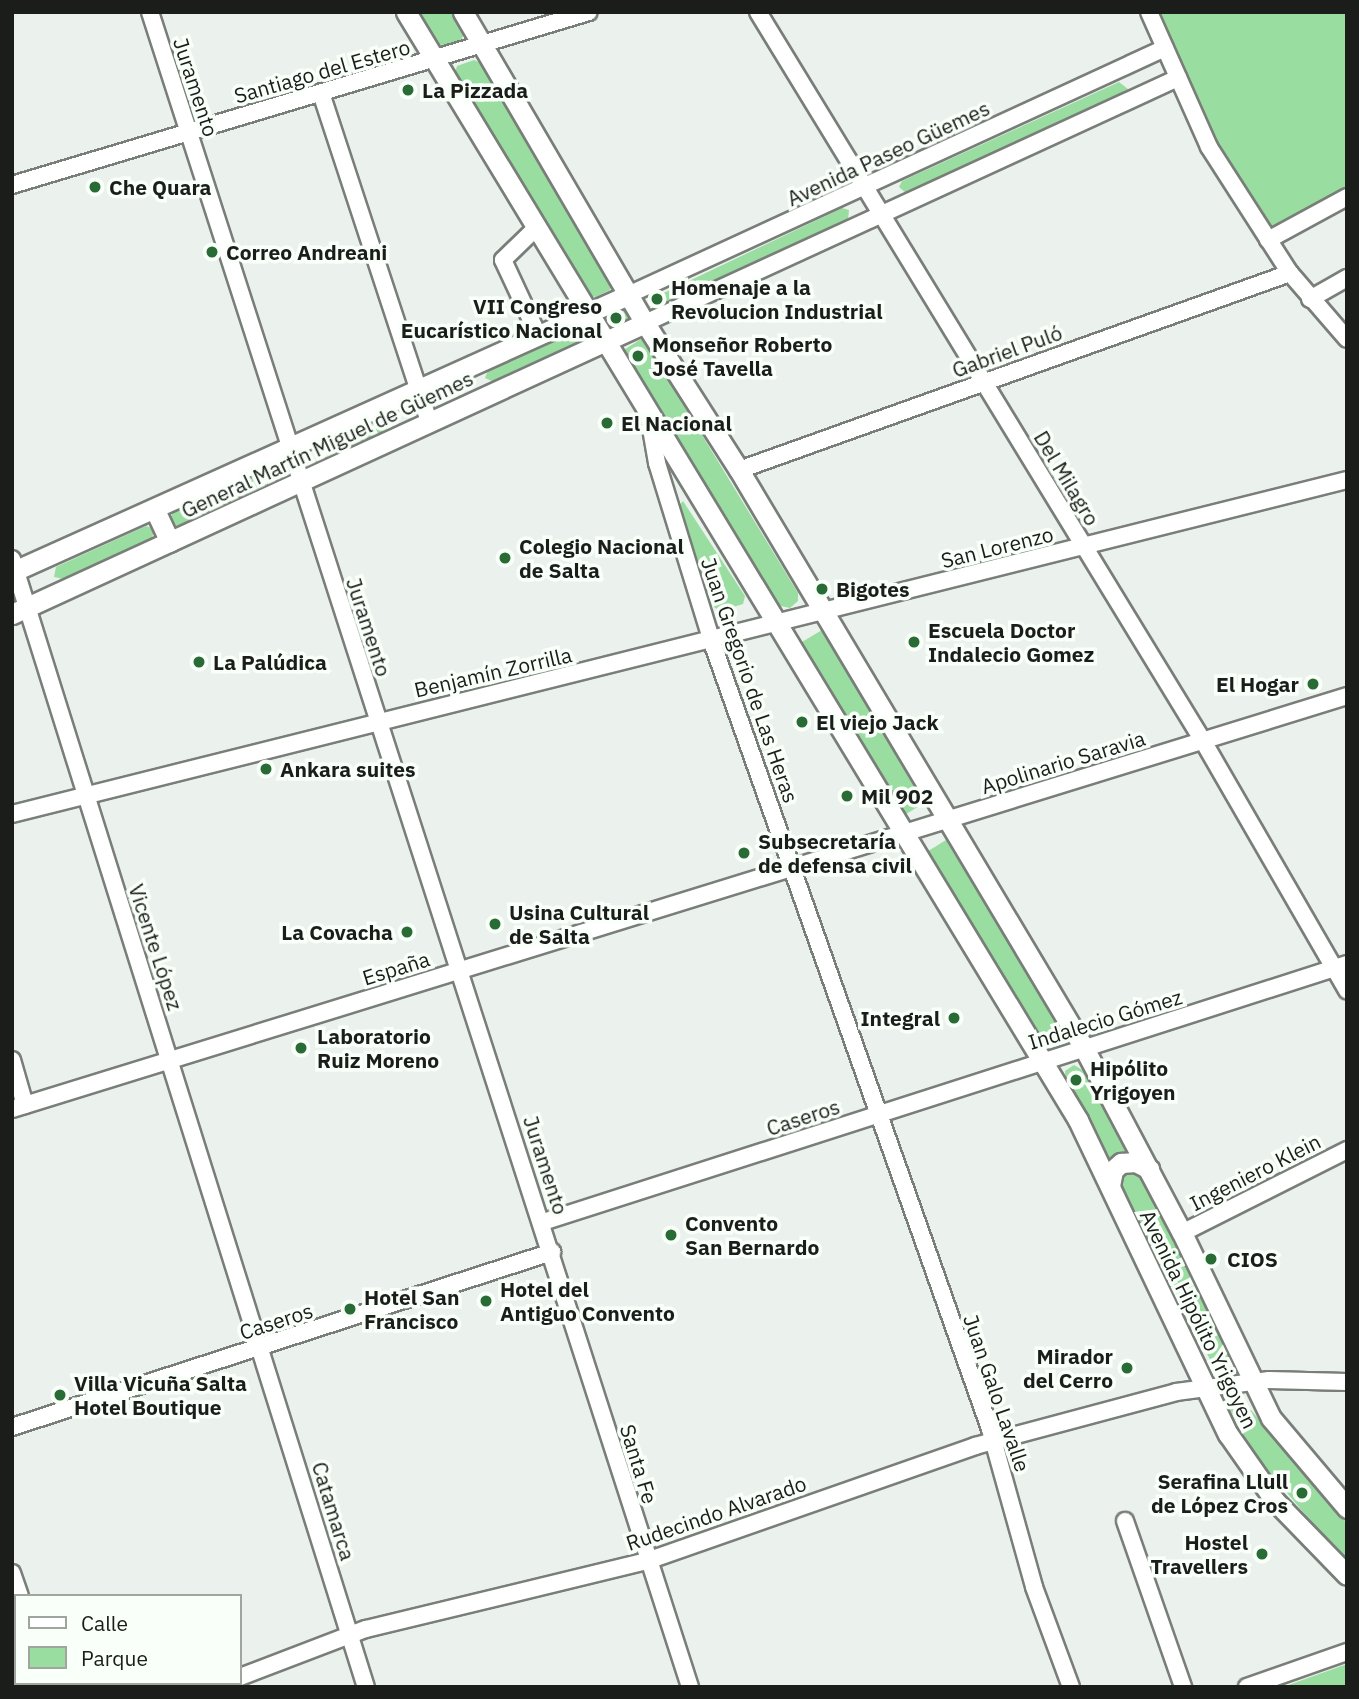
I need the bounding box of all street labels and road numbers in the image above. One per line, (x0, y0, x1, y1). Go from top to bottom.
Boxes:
street label: Juramento (168, 34, 224, 140)
street label: Santiago del Estero (231, 34, 413, 108)
street label: Avenida Paseo Güemes (783, 95, 993, 211)
street label: Gabriel Puló (949, 319, 1065, 383)
street label: General Martín Miguel de Güemes (177, 365, 477, 523)
street label: Del Milagro (1029, 426, 1105, 530)
street label: San Lorenzo (938, 521, 1056, 573)
street label: Juan Gregorio de Las Heras (696, 554, 804, 806)
street label: Juramento (341, 574, 397, 680)
street label: Benjamín Zorrilla (412, 642, 574, 702)
street label: Apolinario Saravia (978, 725, 1148, 799)
street label: Vicente López (124, 881, 188, 1013)
street label: España (359, 946, 433, 990)
street label: Indalecio Gómez (1025, 984, 1185, 1054)
street label: Caseros (763, 1093, 843, 1141)
street label: Juramento (518, 1112, 574, 1218)
street label: Ingeniero Klein (1185, 1128, 1325, 1216)
street label: Avenida Hipólito Yrigoyen (1135, 1205, 1263, 1433)
street label: Caseros (236, 1297, 316, 1345)
street label: Juan Galo Lavalle (958, 1311, 1036, 1475)
street label: Santa Fe (615, 1421, 663, 1507)
street label: Catamarca (307, 1459, 361, 1563)
street label: Rudecindo Alvarado (623, 1470, 809, 1556)

